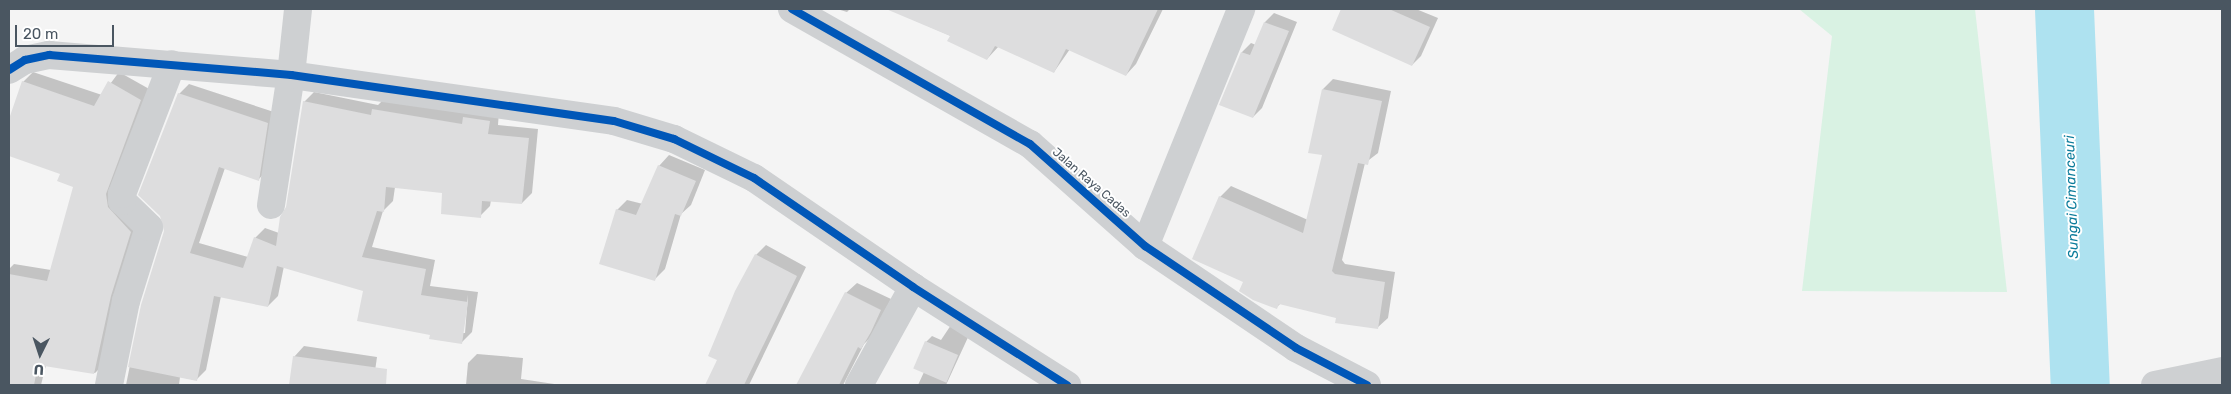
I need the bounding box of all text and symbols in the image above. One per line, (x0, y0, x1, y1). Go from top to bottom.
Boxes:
scale bar (18, 15, 116, 47)
text: 20 m (23, 25, 58, 43)
water label: Sungai Cimanceuri (2061, 135, 2083, 259)
street label: Jalan Raya Cadas (1049, 145, 1133, 221)
north arrow (15, 329, 65, 379)
text: U (33, 361, 45, 378)

